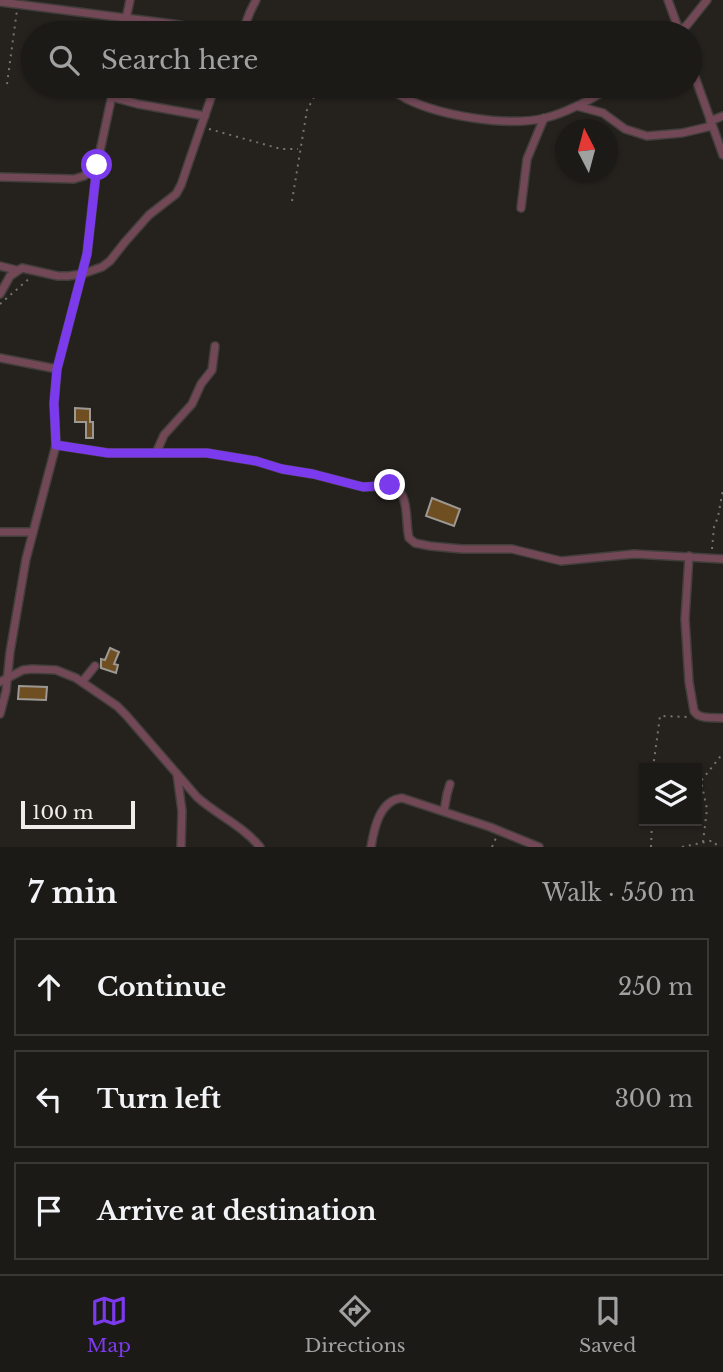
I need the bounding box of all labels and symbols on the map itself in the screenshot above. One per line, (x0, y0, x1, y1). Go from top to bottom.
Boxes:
north arrow (555, 119, 618, 182)
route start (81, 149, 112, 180)
route end (374, 469, 405, 500)
scale bar (21, 798, 135, 830)

